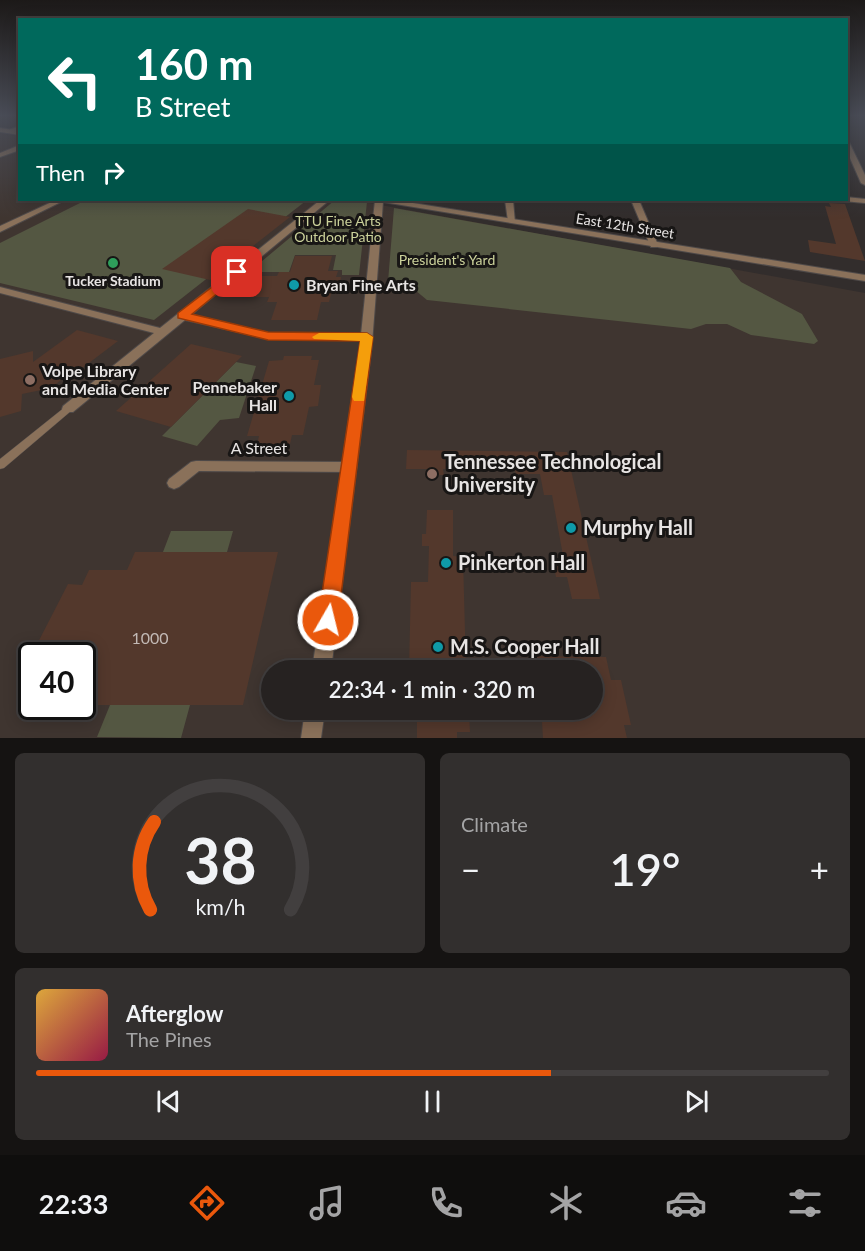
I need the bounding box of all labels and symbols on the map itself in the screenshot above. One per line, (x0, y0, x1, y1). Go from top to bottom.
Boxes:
street label: East 12th Street (575, 209, 675, 242)
park label: TTU Fine Arts Outdoor Patio (294, 212, 382, 245)
pin (211, 246, 262, 297)
park label: President's Yard (399, 251, 495, 268)
marker: Tucker Stadium (106, 256, 120, 270)
place label: Tucker Stadium (65, 272, 161, 289)
place label: Bryan Fine Arts (306, 275, 416, 294)
marker: Bryan Fine Arts (287, 278, 301, 292)
place label: Volpe Library and Media Center (41, 361, 169, 398)
marker: Volpe Library and Media Center (23, 373, 37, 387)
place label: Pennebaker Hall (192, 377, 277, 414)
marker: Pennebaker Hall (282, 389, 296, 403)
street label: A Street (231, 438, 288, 457)
place label: Tennessee Technological University (444, 449, 661, 496)
marker: Tennessee Technological University (425, 467, 439, 481)
place label: Murphy Hall (583, 515, 693, 539)
marker: Murphy Hall (564, 521, 578, 535)
place label: Pinkerton Hall (458, 550, 585, 574)
marker: Pinkerton Hall (439, 556, 453, 570)
position arrow (296, 588, 360, 652)
house number: 1000 (131, 628, 169, 647)
place label: M.S. Cooper Hall (450, 634, 599, 658)
marker: M.S. Cooper Hall (431, 640, 445, 654)
speed limit sign: 40 (18, 642, 96, 720)

